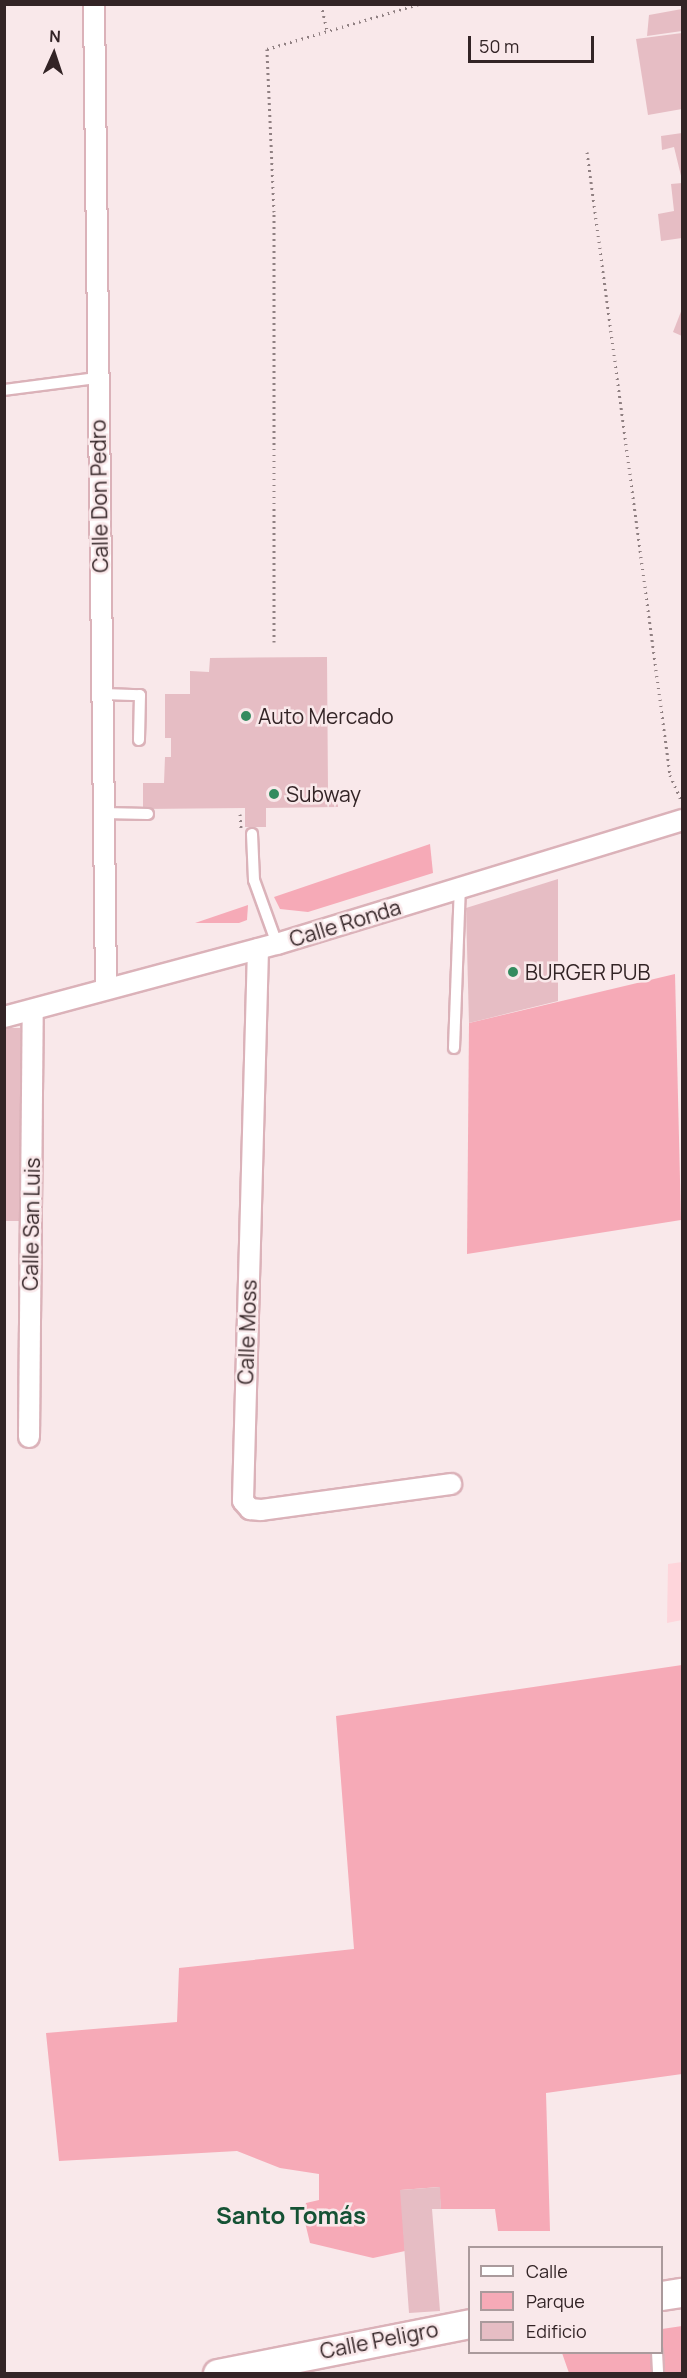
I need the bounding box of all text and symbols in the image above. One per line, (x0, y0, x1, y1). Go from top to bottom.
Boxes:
north arrow (24, 24, 84, 84)
scale bar (471, 24, 597, 62)
text: N (49, 25, 61, 47)
text: 50 m (479, 34, 519, 58)
street label: Calle Don Pedro (85, 419, 113, 573)
place label: Auto Mercado (258, 703, 394, 729)
marker: Auto Mercado (239, 709, 253, 723)
place label: Subway (286, 781, 361, 807)
marker: Subway (267, 787, 281, 801)
street label: Calle Ronda (286, 894, 404, 952)
place label: BURGER PUB (525, 959, 650, 985)
marker: BURGER PUB (506, 965, 520, 979)
street label: Calle San Luis (17, 1157, 45, 1291)
street label: Calle Moss (233, 1279, 261, 1385)
district label: Santo Tomás (216, 2201, 366, 2229)
legend (468, 2246, 663, 2354)
text: Calle (526, 2259, 568, 2283)
text: Parque (526, 2289, 585, 2313)
street label: Calle Peligro (318, 2316, 440, 2364)
text: Edificio (526, 2319, 587, 2343)

